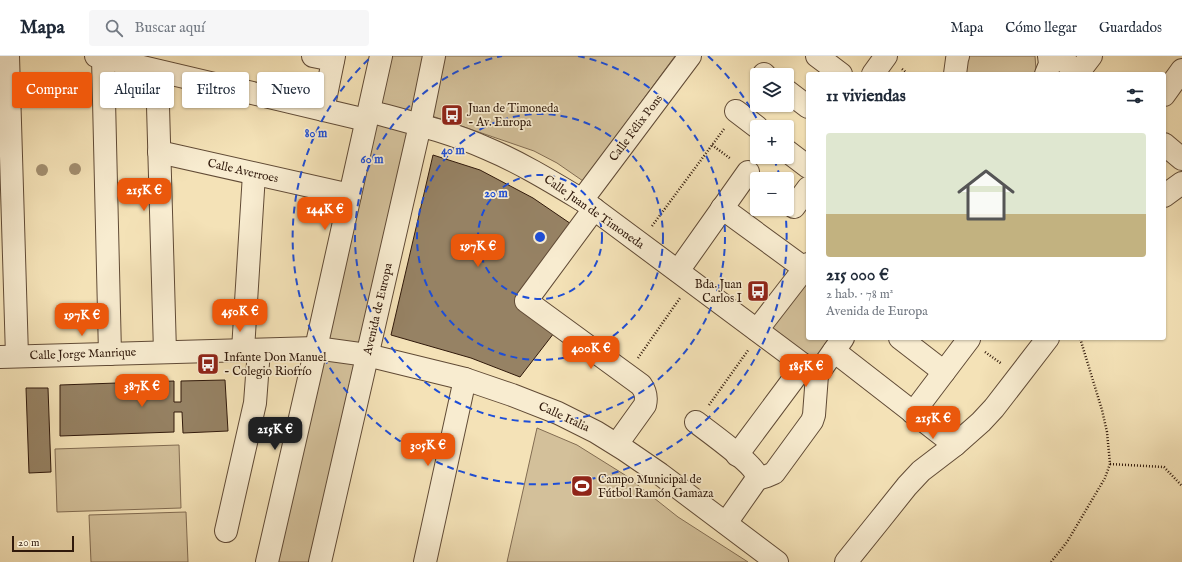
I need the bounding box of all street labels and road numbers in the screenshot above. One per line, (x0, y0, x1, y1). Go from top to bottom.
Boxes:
street label: Calle Félix Pons (606, 91, 666, 165)
street label: Calle Averroes (206, 156, 280, 186)
street label: Calle Juan de Timoneda (540, 172, 648, 254)
street label: Avenida de Europa (360, 261, 397, 358)
street label: Calle Jorge Manrique (29, 345, 137, 364)
street label: Calle Italia (536, 399, 593, 436)

